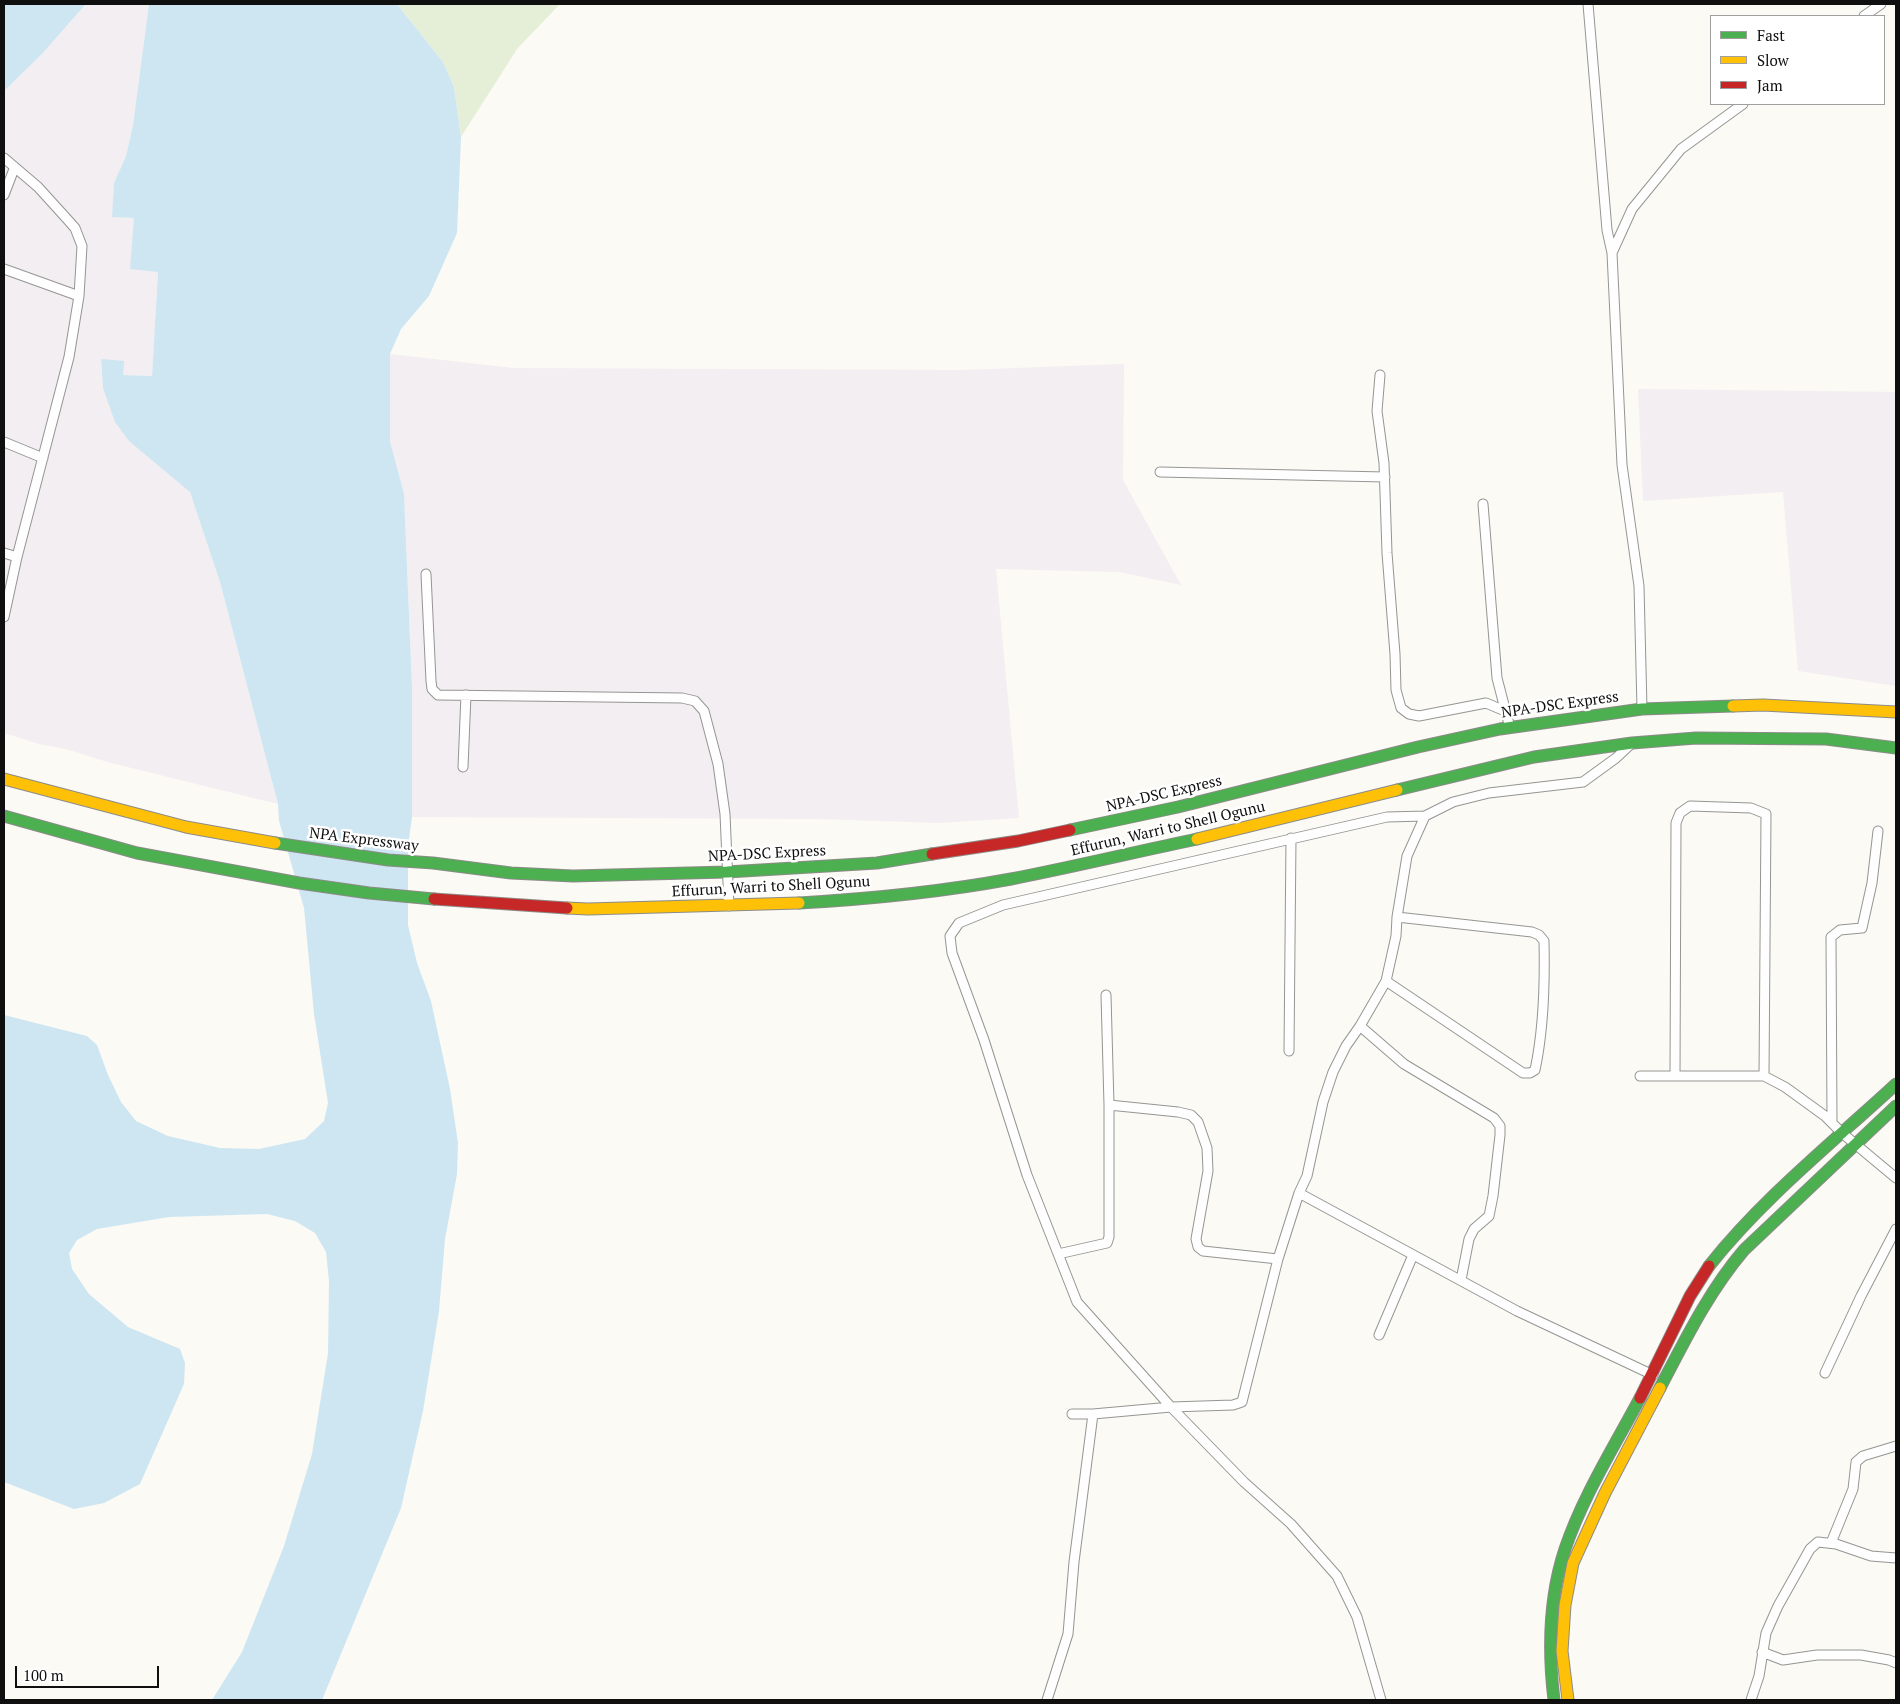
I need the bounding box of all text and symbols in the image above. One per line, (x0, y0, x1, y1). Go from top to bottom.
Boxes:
legend (1710, 15, 1885, 105)
text: Fast (1757, 25, 1785, 45)
text: Slow (1757, 50, 1789, 70)
text: Jam (1757, 75, 1783, 95)
street label: NPA-DSC Express (1500, 688, 1620, 722)
street label: NPA-DSC Express (1104, 772, 1224, 816)
street label: Effurun, Warri to Shell Ogunu (1069, 798, 1267, 860)
street label: NPA Expressway (308, 824, 420, 856)
street label: NPA-DSC Express (708, 842, 826, 866)
street label: Effurun, Warri to Shell Ogunu (671, 873, 871, 901)
scale bar (18, 1656, 161, 1688)
text: 100 m (23, 1665, 64, 1685)

